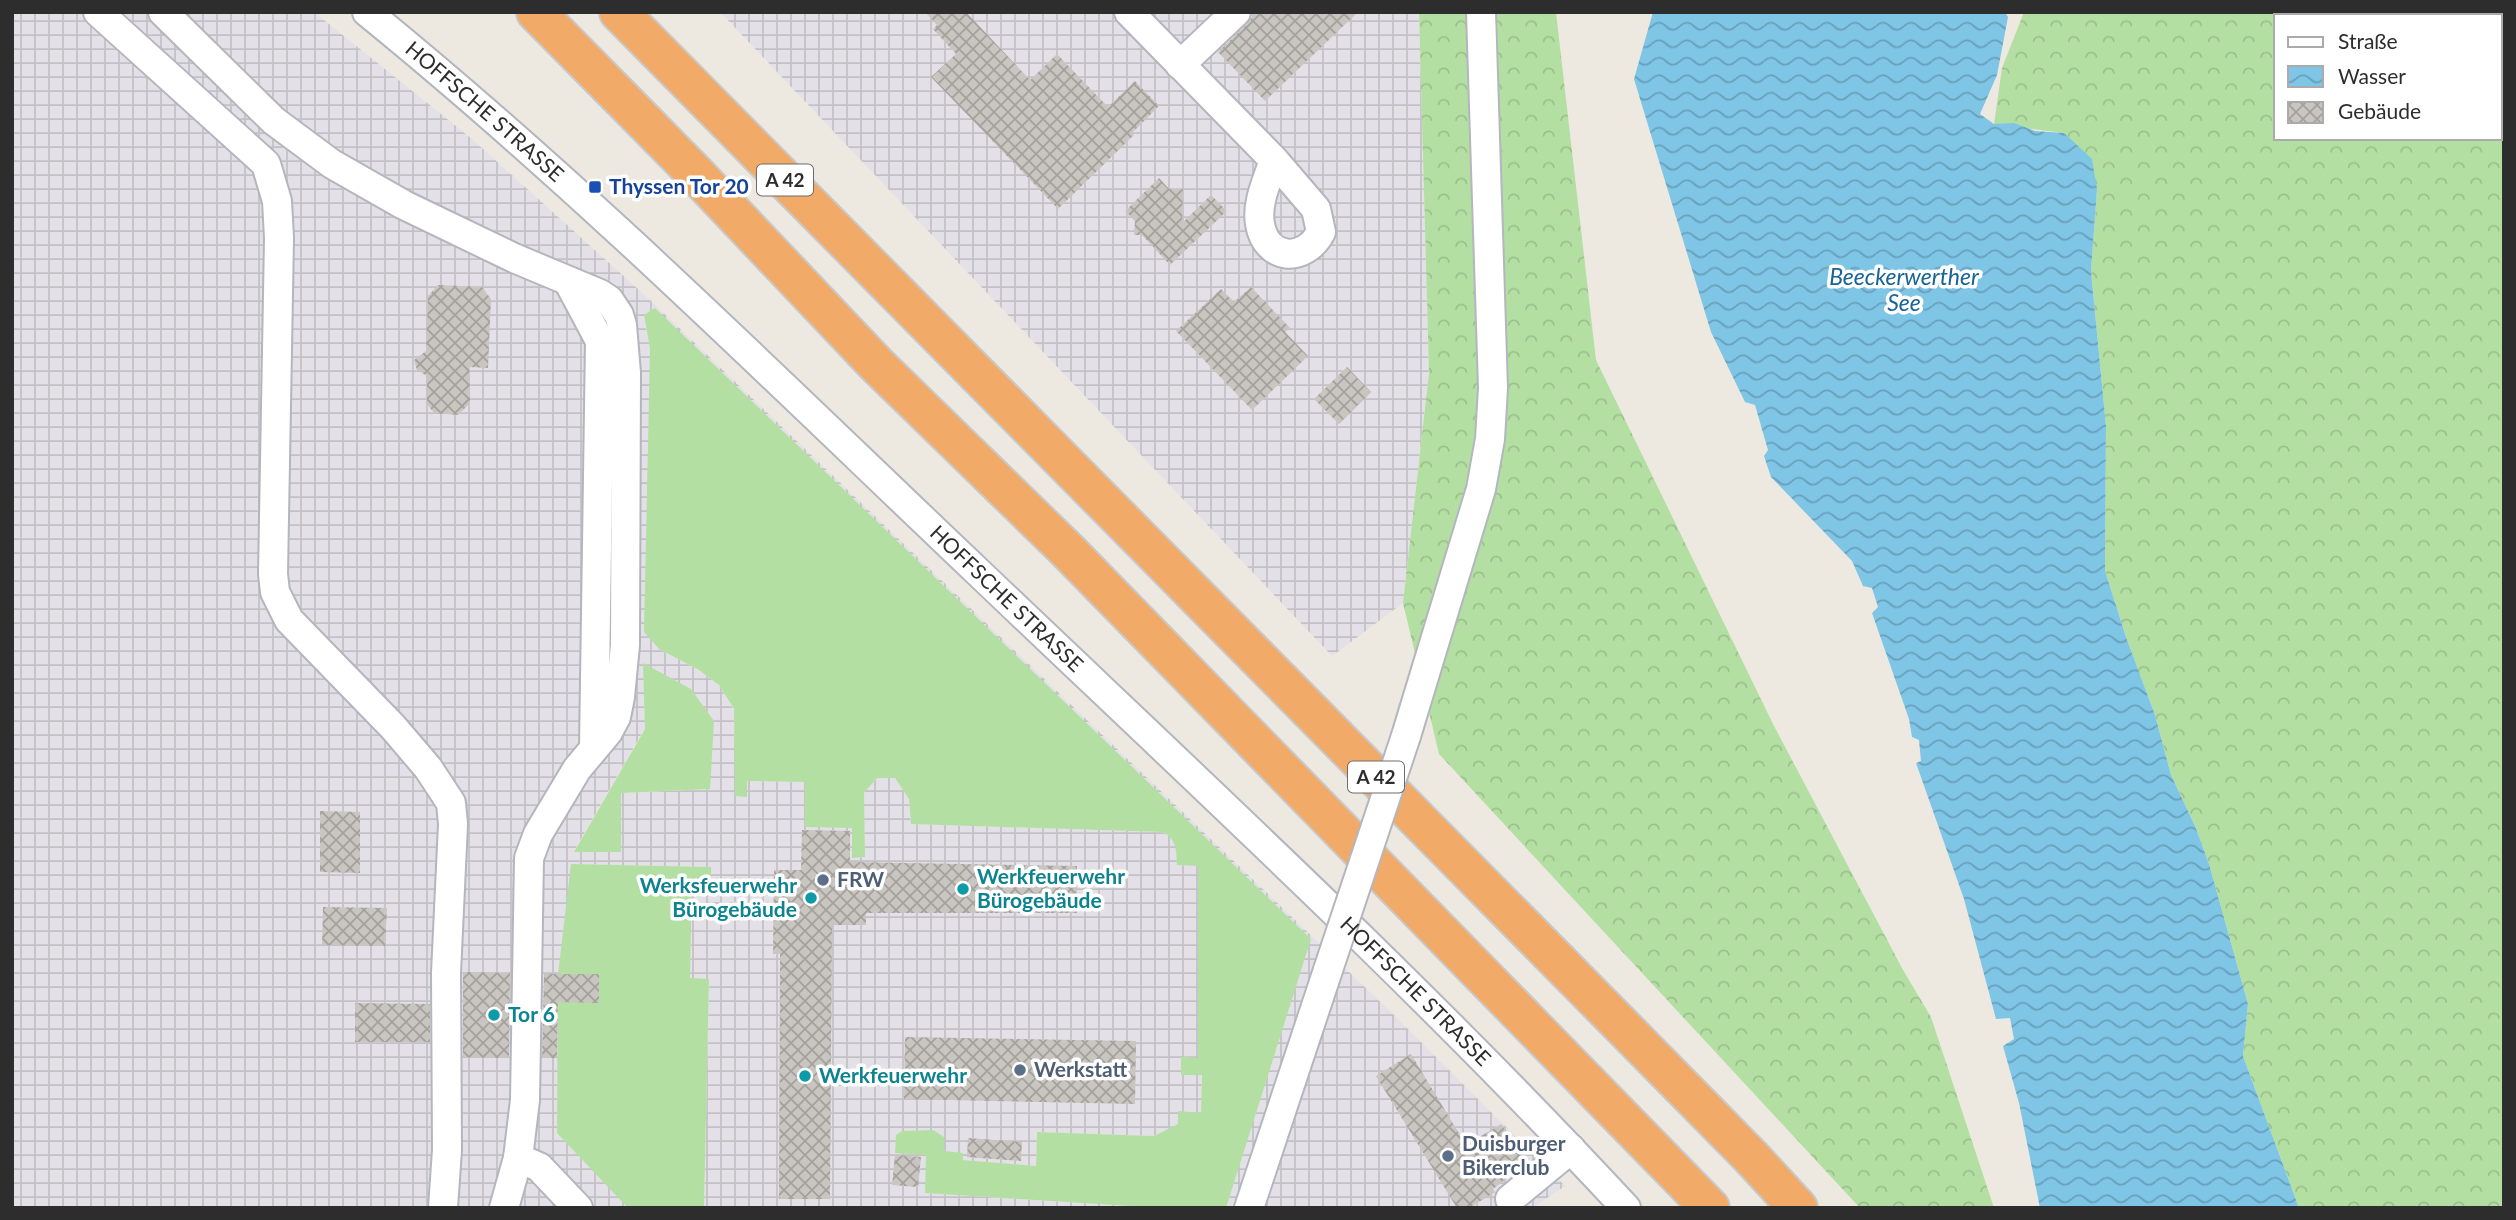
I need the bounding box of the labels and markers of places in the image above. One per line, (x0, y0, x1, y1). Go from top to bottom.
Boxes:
place label: Thyssen Tor 20 (609, 173, 749, 198)
marker: Thyssen Tor 20 (587, 179, 603, 195)
place label: Werkfeuerwehr Bürogebäude (977, 863, 1125, 912)
place label: FRW (837, 866, 884, 891)
place label: Werksfeuerwehr Bürogebäude (640, 872, 797, 921)
marker: FRW (815, 872, 831, 888)
marker: Werkfeuerwehr Bürogebäude (955, 881, 971, 897)
marker: Werksfeuerwehr Bürogebäude (803, 890, 819, 906)
place label: Tor 6 (508, 1001, 555, 1026)
marker: Tor 6 (486, 1007, 502, 1023)
place label: Werkstatt (1034, 1056, 1128, 1081)
place label: Werkfeuerwehr (819, 1062, 967, 1087)
marker: Werkstatt (1012, 1062, 1028, 1078)
marker: Werkfeuerwehr (797, 1068, 813, 1084)
place label: Duisburger Bikerclub (1462, 1130, 1566, 1179)
marker: Duisburger Bikerclub (1440, 1148, 1456, 1164)

